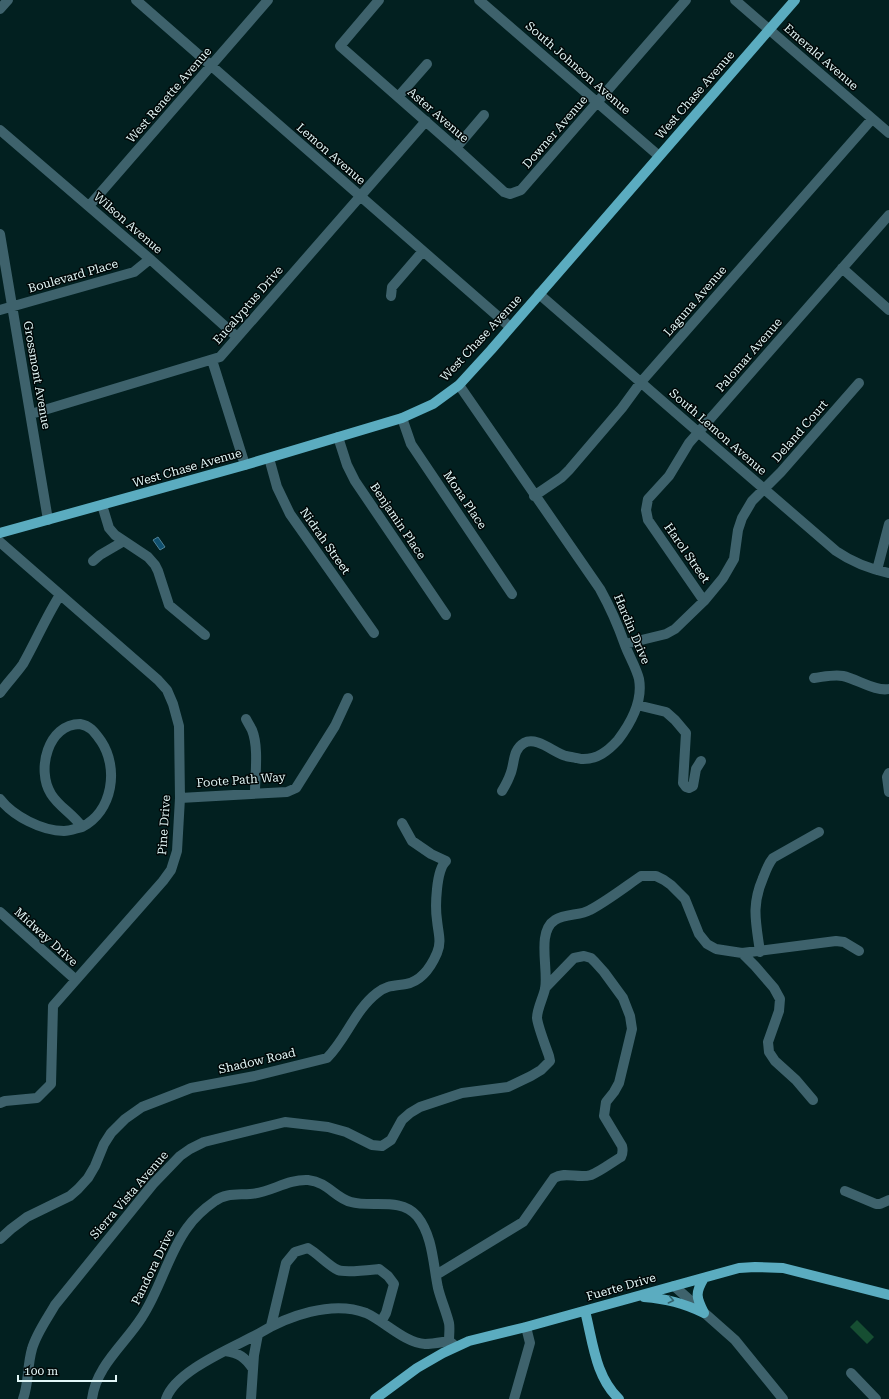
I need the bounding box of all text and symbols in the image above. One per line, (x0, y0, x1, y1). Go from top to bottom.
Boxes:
street label: South Johnson Avenue (523, 19, 633, 118)
street label: Emerald Avenue (781, 21, 861, 93)
street label: West Renette Avenue (124, 44, 215, 146)
street label: West Chase Avenue (653, 48, 737, 142)
street label: Aster Avenue (405, 85, 472, 146)
street label: Downer Avenue (520, 92, 591, 171)
street label: Lemon Avenue (294, 120, 368, 188)
street label: Wilson Avenue (91, 189, 166, 257)
street label: Boulevard Place (26, 256, 120, 296)
street label: Eucalyptus Drive (210, 263, 286, 347)
street label: Laguna Avenue (661, 263, 730, 339)
street label: West Chase Avenue (437, 292, 525, 384)
street label: Palomar Avenue (713, 315, 785, 395)
street label: Grossmont Avenue (21, 320, 53, 431)
street label: South Lemon Avenue (667, 386, 770, 478)
street label: Deland Court (769, 397, 831, 465)
street label: West Chase Avenue (131, 446, 243, 490)
street label: Mona Place (440, 468, 490, 532)
street label: Benjamin Place (367, 480, 429, 562)
street label: Nidrah Street (297, 505, 353, 577)
street label: Harol Street (661, 520, 713, 586)
street label: Hardin Drive (611, 592, 653, 667)
street label: Foote Path Way (196, 770, 287, 790)
street label: Pine Drive (155, 794, 173, 856)
street label: Midway Drive (11, 905, 81, 969)
street label: Shadow Road (217, 1045, 297, 1077)
street label: Sierra Vista Avenue (87, 1148, 171, 1242)
street label: Pandora Drive (129, 1227, 178, 1307)
street label: Fuerte Drive (585, 1270, 658, 1304)
one-way arrow (668, 1296, 674, 1304)
scale bar (18, 1357, 116, 1383)
text: 100 m (24, 1364, 58, 1378)

